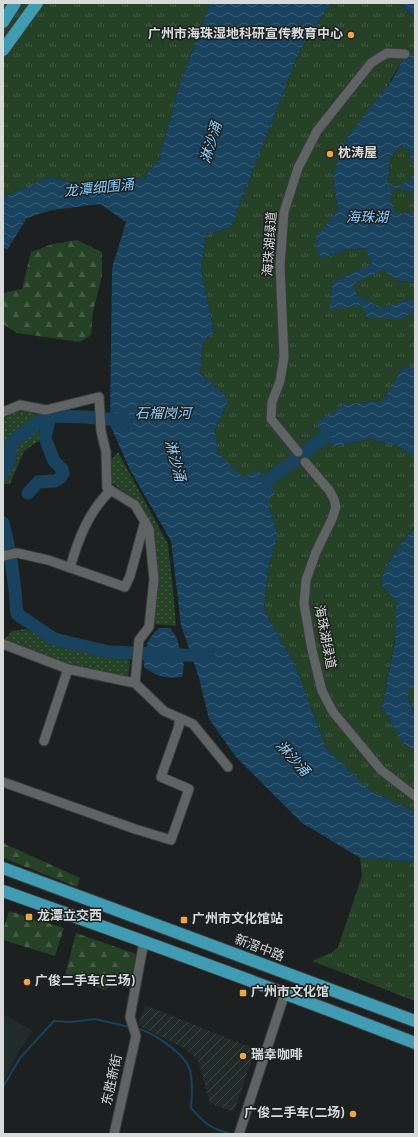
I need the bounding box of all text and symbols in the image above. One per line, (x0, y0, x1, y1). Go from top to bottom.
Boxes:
place label: 广州市海珠湿地科研宣传教育中心 (148, 26, 343, 43)
marker: 广州市海珠湿地科研宣传教育中心 (346, 30, 356, 40)
water label: 淋沙涌 (198, 119, 227, 166)
place label: 枕涛屋 (338, 145, 377, 162)
marker: 枕涛屋 (325, 149, 335, 159)
water label: 龙潭细围涌 (63, 177, 137, 201)
water label: 海珠湖 (346, 210, 390, 227)
street label: 海珠湖绿道 (260, 211, 281, 277)
water label: 石榴岗河 (135, 406, 194, 423)
water label: 淋沙涌 (160, 439, 188, 485)
street label: 海珠湖绿道 (310, 603, 339, 670)
water label: 淋沙涌 (272, 738, 314, 782)
place label: 龙潭立交西 (37, 908, 102, 925)
place label: 广州市文化馆站 (192, 911, 283, 928)
marker: 龙潭立交西 (24, 912, 34, 922)
marker: 广州市文化馆站 (179, 915, 189, 925)
street label: 新滘中路 (232, 932, 286, 966)
place label: 广俊二手车(三场) (35, 973, 136, 990)
marker: 广俊二手车(三场) (22, 977, 32, 987)
place label: 广州市文化馆 (251, 984, 329, 1001)
marker: 广州市文化馆 (238, 988, 248, 998)
place label: 瑞幸咖啡 (251, 1048, 303, 1064)
marker: 瑞幸咖啡 (238, 1051, 248, 1061)
street label: 东胜新街 (100, 1053, 126, 1107)
place label: 广俊二手车(二场) (244, 1105, 345, 1122)
marker: 广俊二手车(二场) (348, 1109, 358, 1119)

